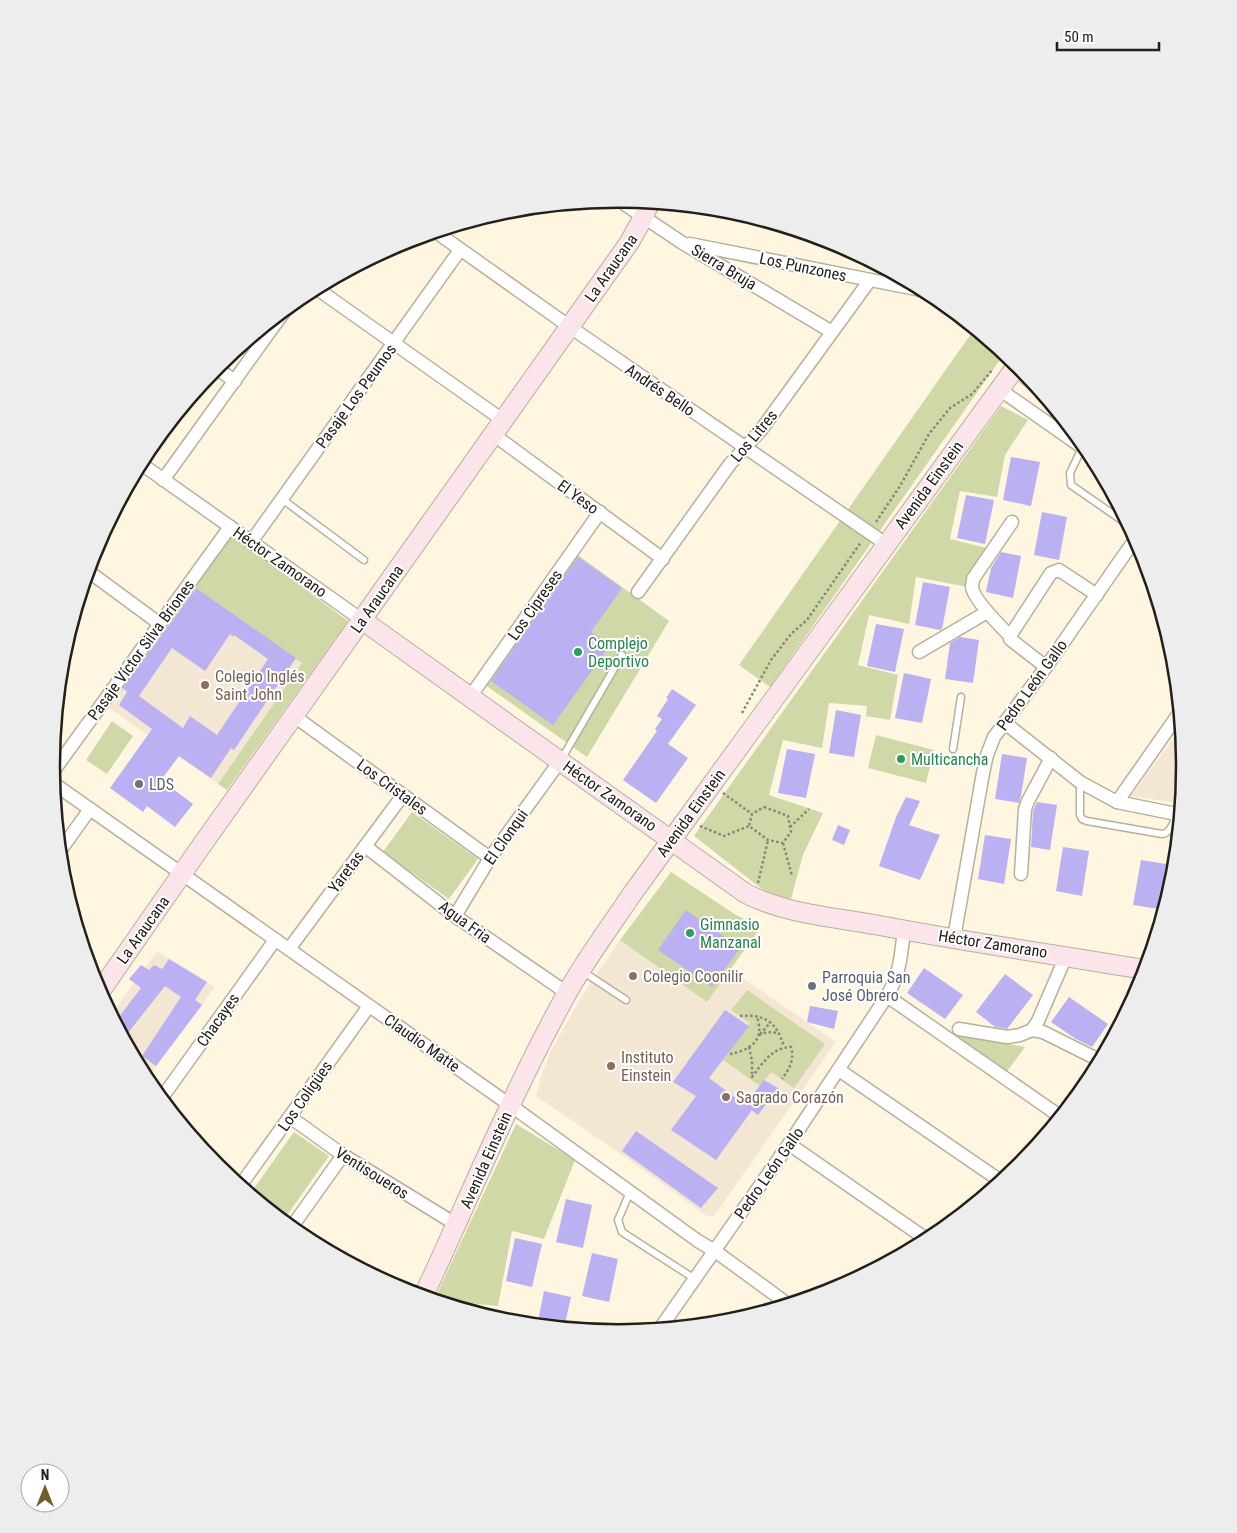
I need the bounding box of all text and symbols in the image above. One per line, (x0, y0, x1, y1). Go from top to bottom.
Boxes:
scale bar (1057, 20, 1160, 52)
text: 50 m (1064, 28, 1094, 46)
street label: La Araucana (581, 230, 641, 306)
street label: Sierra Bruja (688, 240, 760, 294)
street label: Los Punzones (758, 249, 848, 285)
street label: Pasaje Los Peumos (312, 340, 400, 452)
street label: Andrés Bello (622, 360, 698, 420)
street label: Los Litres (727, 406, 781, 466)
street label: Avenida Einstein (891, 437, 967, 533)
street label: El Yeso (554, 476, 602, 518)
street label: Héctor Zamorano (229, 523, 331, 601)
street label: La Araucana (347, 561, 407, 637)
street label: Los Cipreses (504, 566, 566, 644)
street label: Pasaje Víctor Silva Briones (84, 576, 198, 724)
place label: Complejo Deportivo (588, 634, 649, 671)
street label: Pedro León Gallo (993, 636, 1071, 734)
marker: Complejo Deportivo (572, 646, 584, 658)
place label: Colegio Inglés Saint John (215, 667, 305, 704)
marker: Colegio Inglés Saint John (199, 679, 211, 691)
place label: Multicancha (911, 750, 988, 769)
marker: Multicancha (895, 753, 907, 765)
street label: Los Cristales (353, 755, 431, 819)
street label: Héctor Zamorano (559, 757, 661, 835)
street label: Avenida Einstein (653, 765, 729, 861)
place label: LDS (149, 775, 174, 794)
marker: LDS (133, 778, 145, 790)
street label: El Clonqui (480, 806, 532, 868)
street label: Yaretas (324, 847, 368, 897)
street label: La Araucana (113, 892, 173, 968)
street label: Agua Fria (435, 897, 495, 947)
place label: Gimnasio Manzanal (700, 915, 761, 952)
street label: Héctor Zamorano (937, 926, 1049, 962)
marker: Gimnasio Manzanal (684, 927, 696, 939)
place label: Colegio Coonilir (643, 967, 743, 986)
place label: Parroquia San José Obrero (822, 968, 911, 1005)
marker: Colegio Coonilir (627, 970, 639, 982)
marker: Parroquia San José Obrero (806, 980, 818, 992)
street label: Chacayes (193, 990, 243, 1050)
street label: Claudio Matte (380, 1010, 464, 1076)
place label: Instituto Einstein (621, 1048, 674, 1085)
street label: Los Coligües (274, 1057, 336, 1135)
marker: Instituto Einstein (605, 1060, 617, 1072)
place label: Sagrado Corazón (736, 1088, 844, 1107)
marker: Sagrado Corazón (720, 1091, 732, 1103)
street label: Avenida Einstein (456, 1109, 516, 1211)
street label: Pedro León Gallo (730, 1123, 808, 1223)
street label: Ventisoueros (332, 1143, 412, 1203)
north arrow (20, 1463, 70, 1513)
text: N (41, 1467, 49, 1483)

